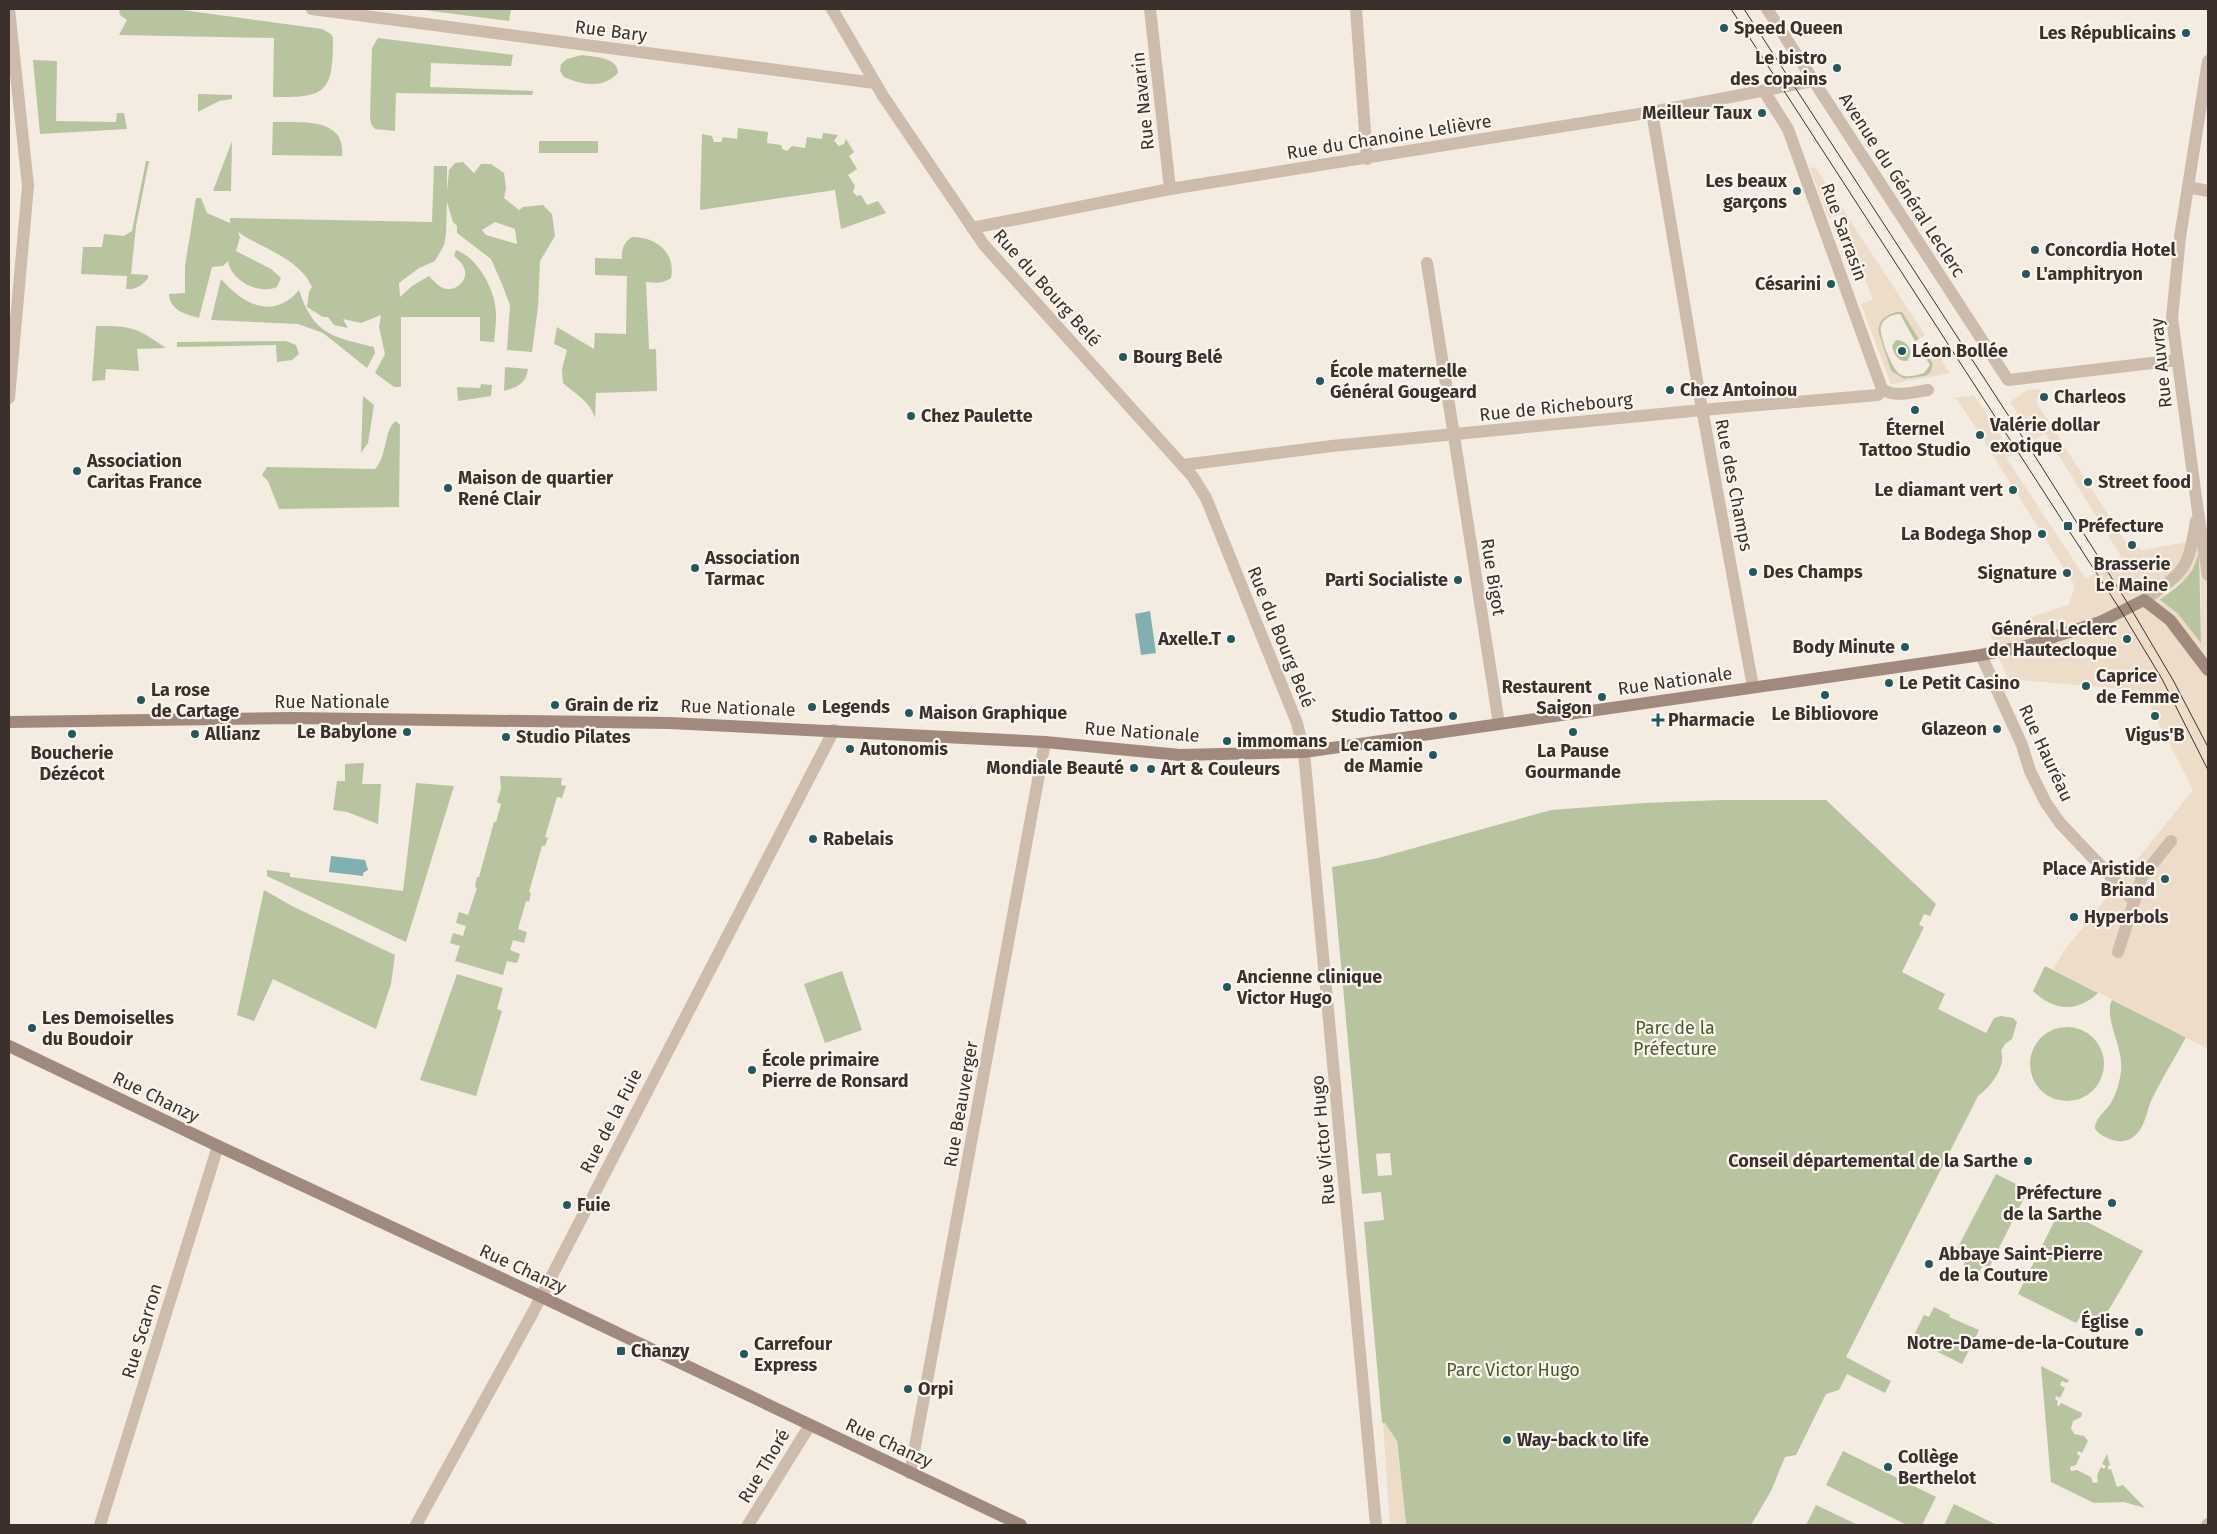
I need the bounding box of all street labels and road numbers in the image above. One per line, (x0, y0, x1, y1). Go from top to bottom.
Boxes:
street label: Rue Bary (574, 16, 648, 46)
street label: Rue Navarin (1127, 51, 1159, 151)
street label: Avenue du Général Leclerc (1834, 89, 1970, 281)
street label: Rue du Chanoine Lelièvre (1285, 110, 1493, 164)
street label: Rue Sarrasin (1816, 180, 1872, 284)
street label: Rue du Bourg Belé (988, 225, 1106, 351)
street label: Rue Auvray (2145, 317, 2177, 409)
street label: Rue de Richebourg (1478, 388, 1634, 426)
street label: Rue des Champs (1710, 417, 1758, 553)
street label: Rue Bigot (1476, 537, 1510, 618)
street label: Rue du Bourg Belé (1243, 563, 1319, 711)
street label: Rue Nationale (1616, 662, 1734, 700)
street label: Rue Nationale (274, 691, 390, 713)
street label: Rue Nationale (680, 695, 796, 721)
street label: Rue Hauréau (2014, 701, 2078, 805)
street label: Rue Nationale (1084, 717, 1200, 747)
street label: Rue Beauverger (939, 1039, 983, 1169)
street label: Rue de la Fuie (575, 1065, 647, 1177)
street label: Rue Chanzy (109, 1067, 203, 1127)
street label: Rue Victor Hugo (1306, 1074, 1340, 1206)
street label: Rue Chanzy (476, 1239, 570, 1299)
street label: Rue Scarron (117, 1281, 167, 1381)
street label: Rue Chanzy (842, 1413, 936, 1473)
street label: Rue Thoré (733, 1425, 795, 1507)

